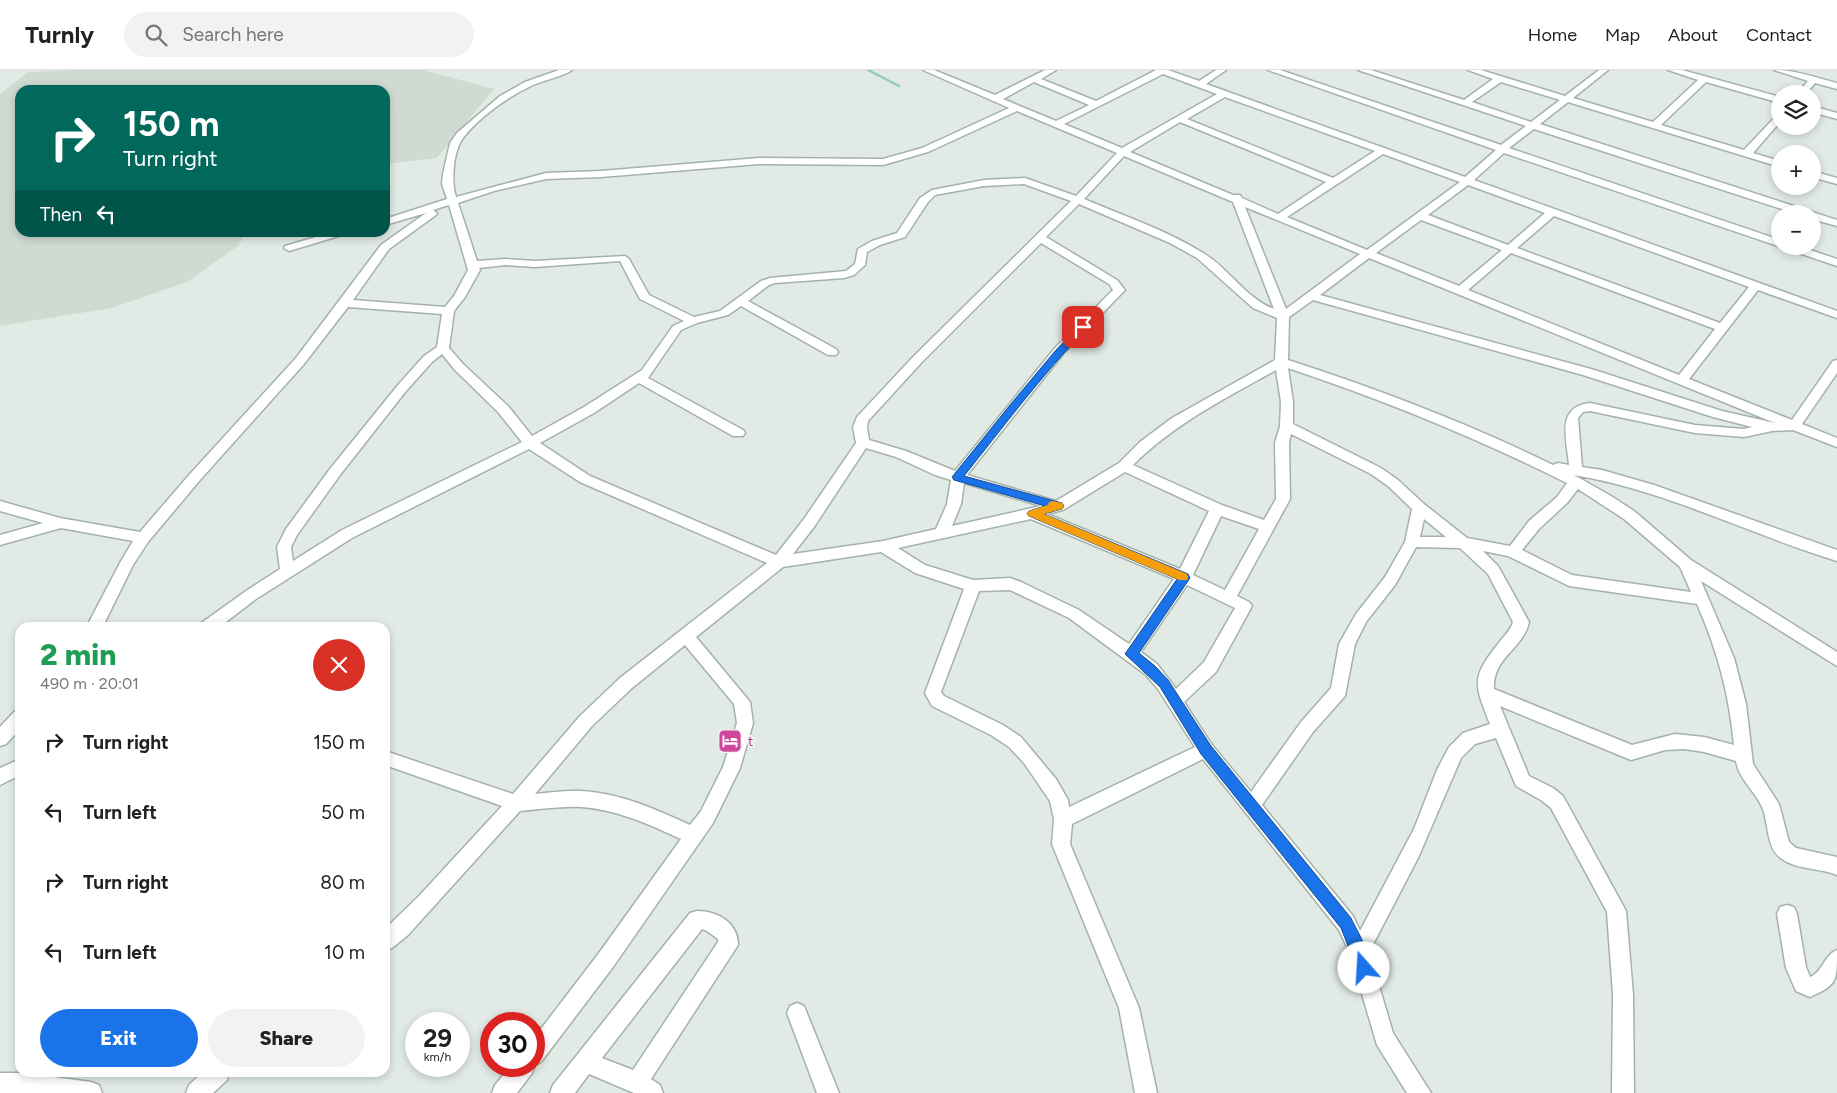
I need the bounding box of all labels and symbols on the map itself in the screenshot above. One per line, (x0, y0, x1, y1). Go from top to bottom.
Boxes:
pin (1062, 306, 1104, 348)
hotel icon: t (717, 728, 743, 754)
place label: t (748, 733, 753, 750)
position arrow (1337, 941, 1389, 993)
speed limit sign: 30 (480, 1012, 545, 1077)

